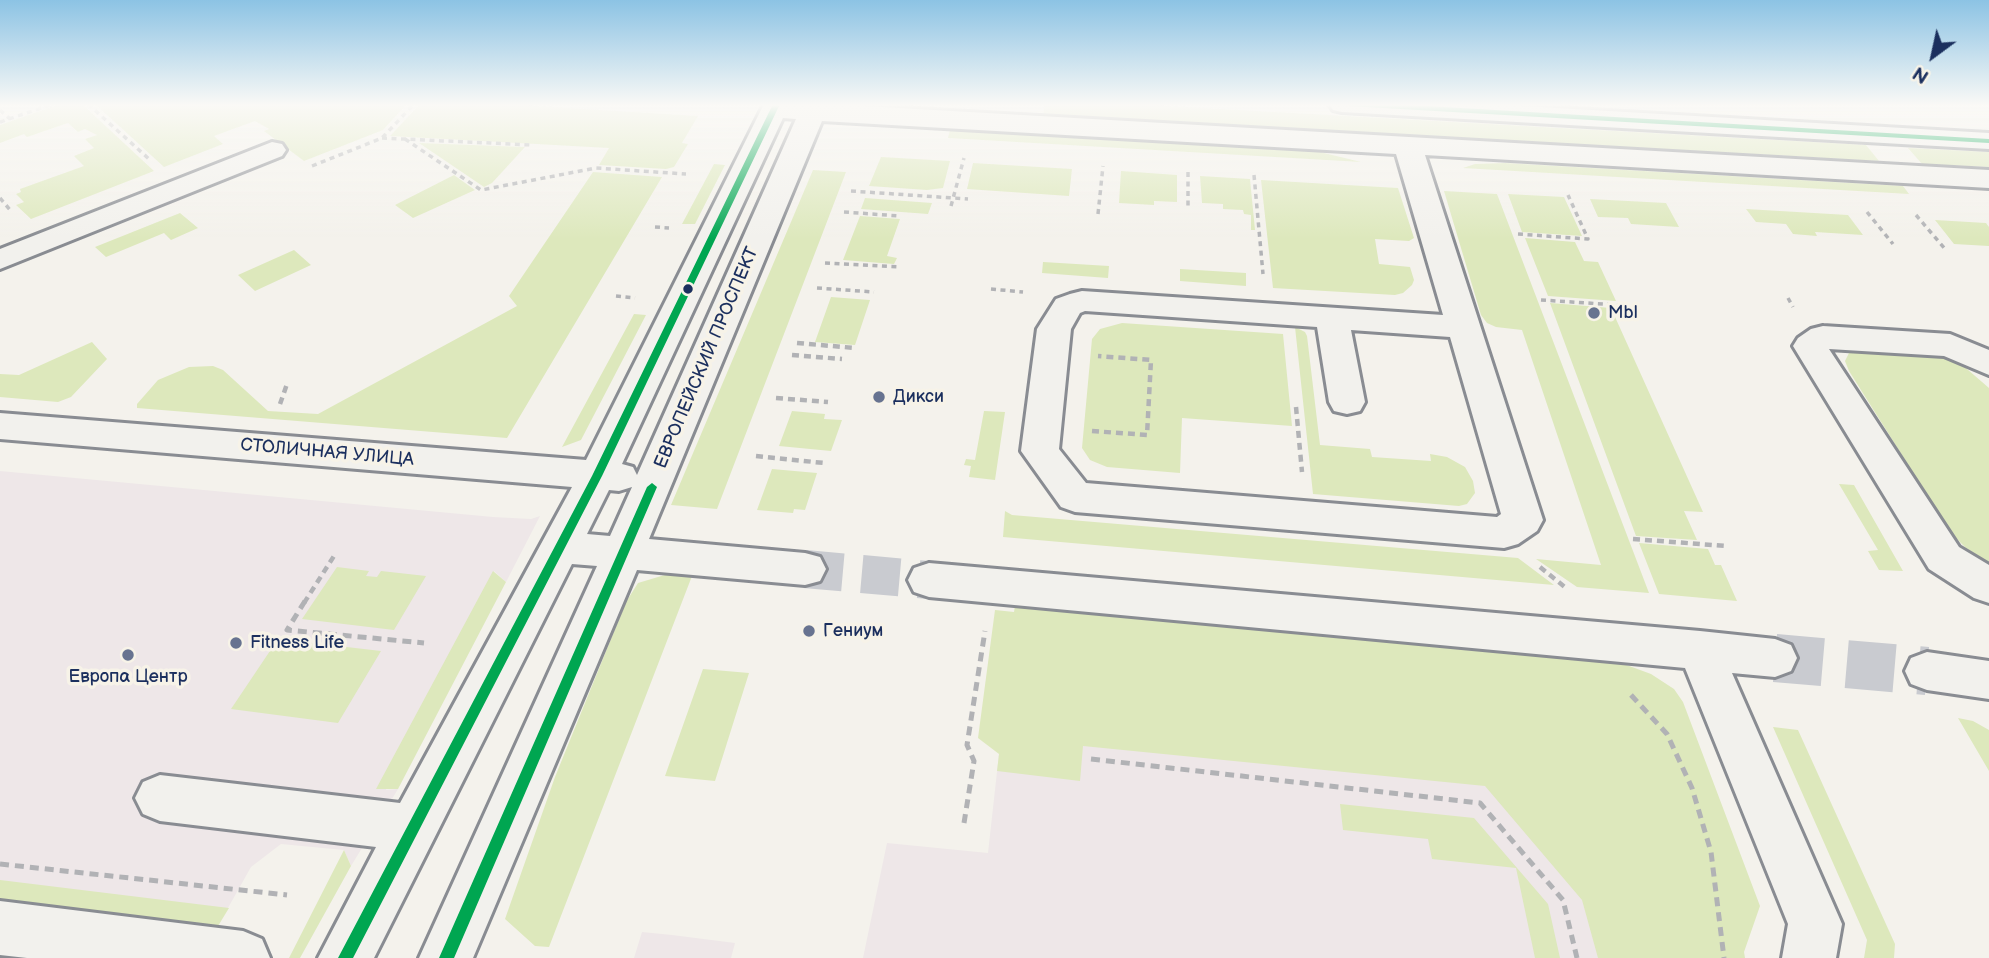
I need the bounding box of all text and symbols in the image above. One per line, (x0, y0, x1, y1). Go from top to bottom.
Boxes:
north arrow (1898, 21, 1968, 91)
text: N (1909, 60, 1934, 88)
street label: ЕВРОПЕЙСКИЙ ПРОСПЕКТ (650, 244, 764, 472)
unlabelled marker (681, 282, 695, 296)
place label: Mbl (1608, 302, 1638, 324)
marker: Mbl (1586, 305, 1602, 321)
place label: Дикси (893, 386, 944, 408)
marker: Дикси (871, 389, 887, 405)
street label: СТОЛИЧНАЯ УЛИЦА (239, 435, 415, 471)
place label: Гениум (823, 620, 883, 642)
marker: Гениум (801, 623, 817, 639)
place label: Fitness Life (250, 632, 344, 654)
marker: Fitness Life (228, 635, 244, 651)
marker: Европа Центр (120, 647, 136, 663)
place label: Европа Центр (68, 666, 188, 688)

